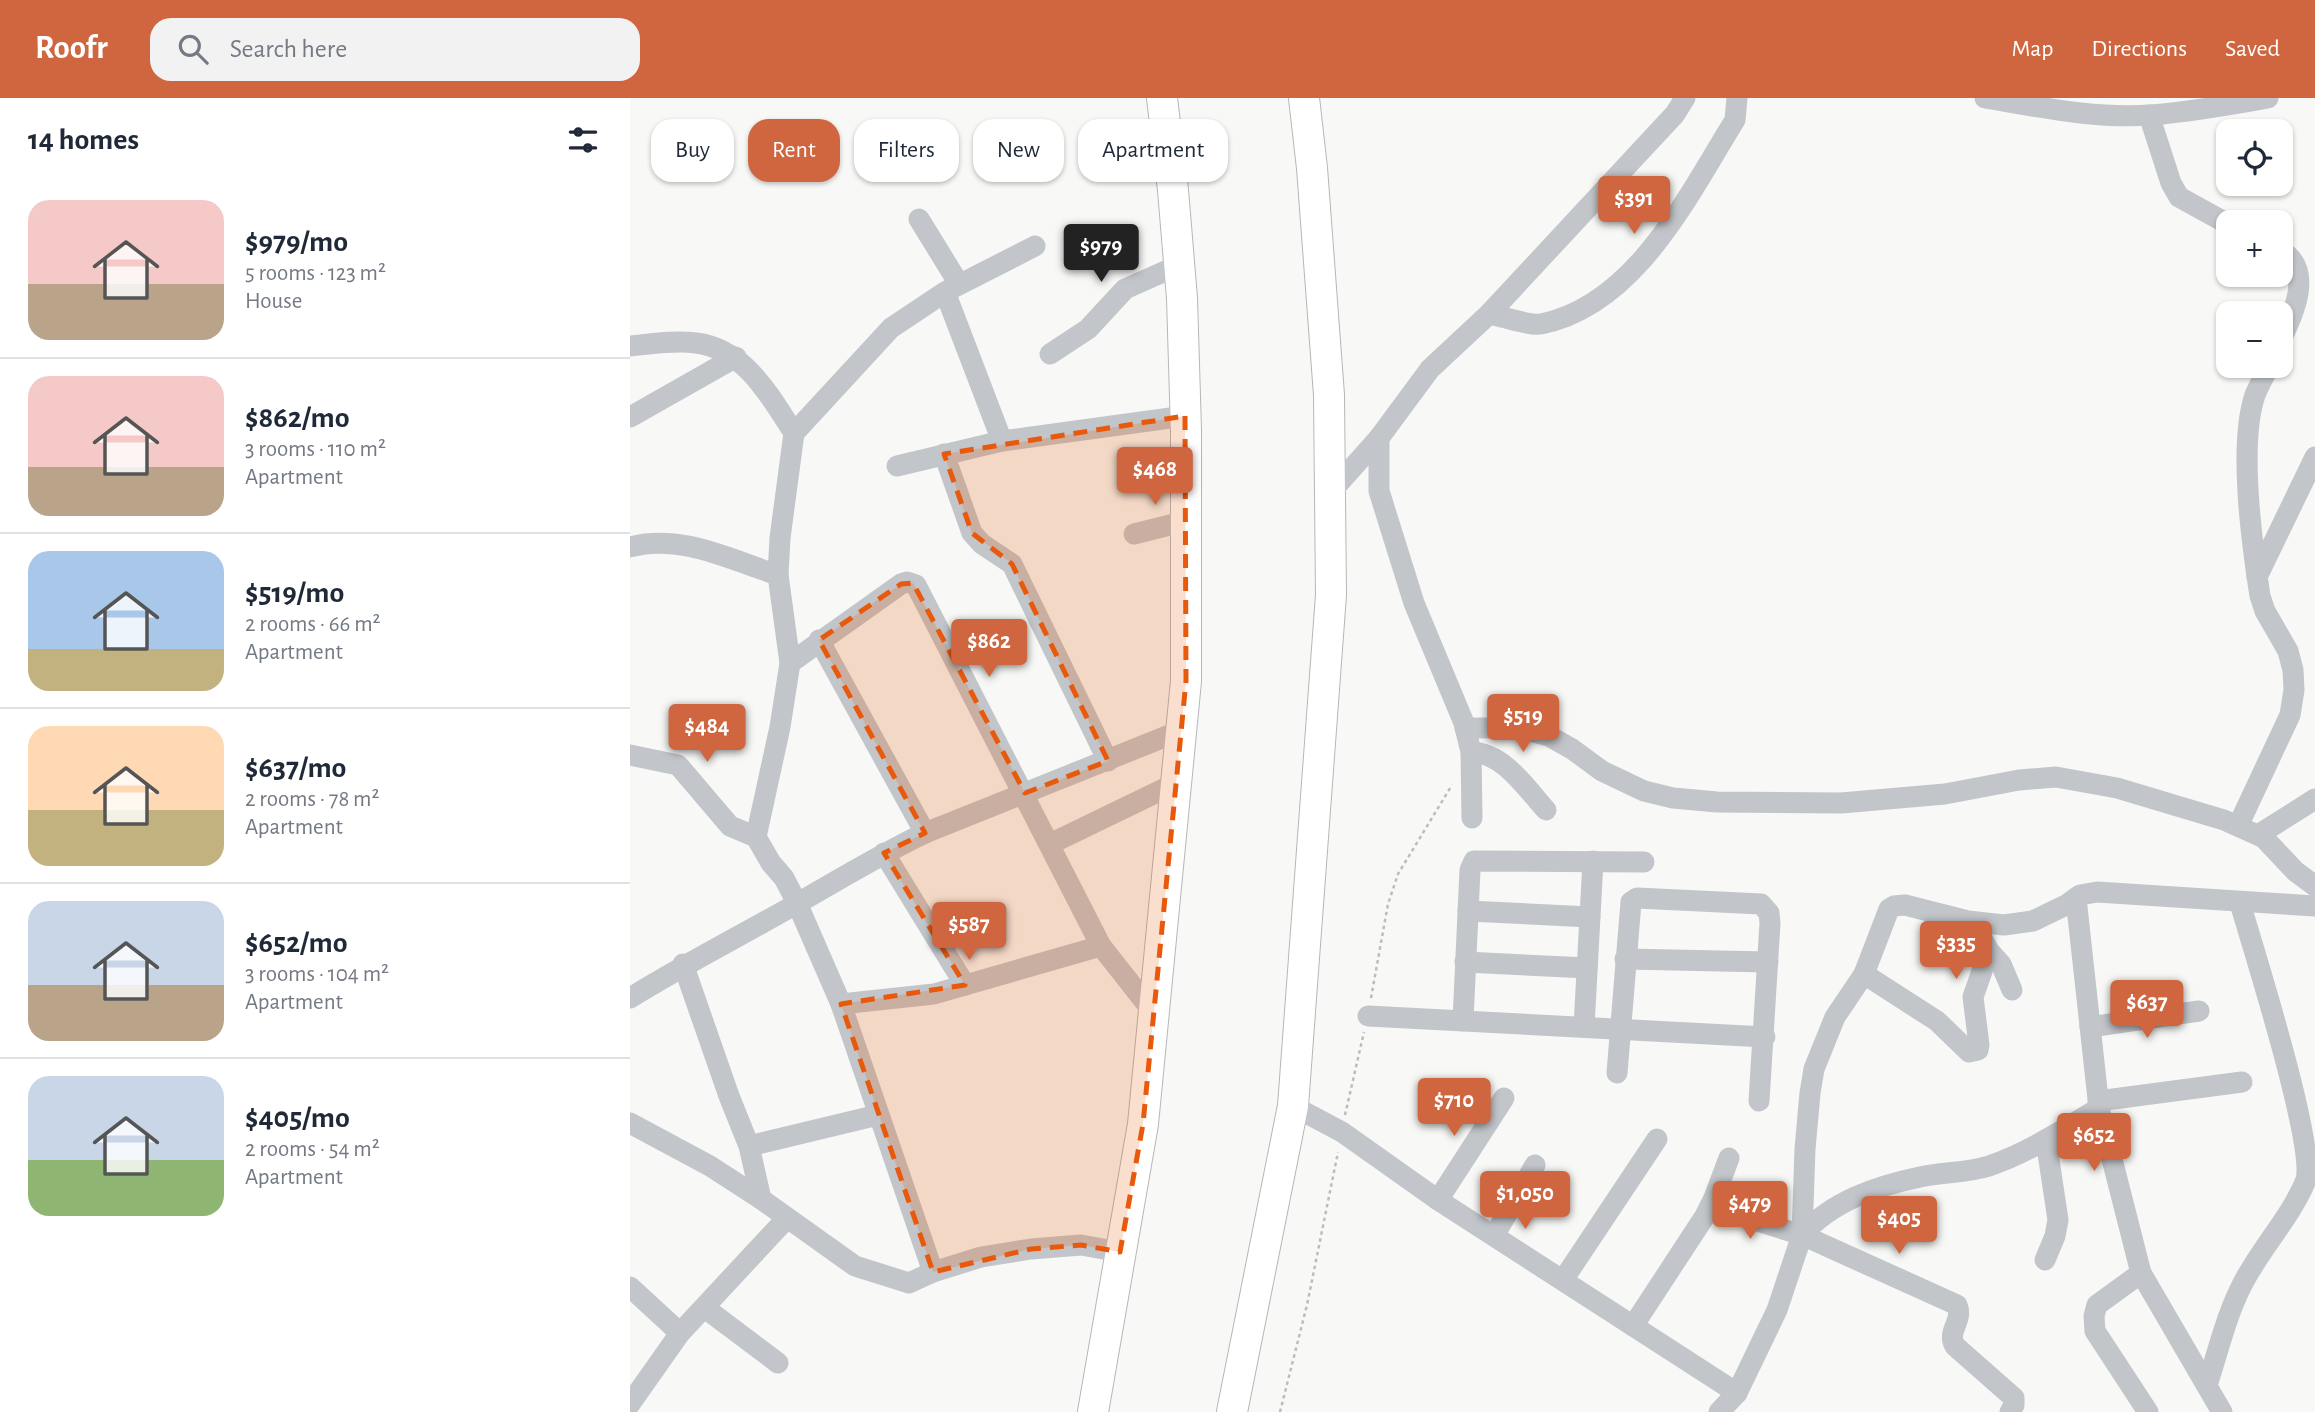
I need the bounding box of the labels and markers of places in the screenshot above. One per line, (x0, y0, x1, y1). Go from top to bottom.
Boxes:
pin: $391 (1593, 176, 1675, 236)
pin: $979 (1060, 225, 1142, 284)
pin: $468 (1114, 448, 1196, 507)
pin: $862 (948, 620, 1030, 679)
pin: $519 (1482, 694, 1564, 754)
pin: $484 (666, 704, 748, 764)
pin: $587 (928, 902, 1010, 962)
pin: $335 (1915, 922, 1997, 981)
pin: $637 (2106, 981, 2188, 1040)
pin: $710 (1413, 1079, 1495, 1138)
pin: $652 (2053, 1114, 2135, 1173)
pin: $1,050 (1468, 1172, 1582, 1231)
pin: $479 (1709, 1182, 1791, 1241)
pin: $405 (1858, 1196, 1940, 1256)

